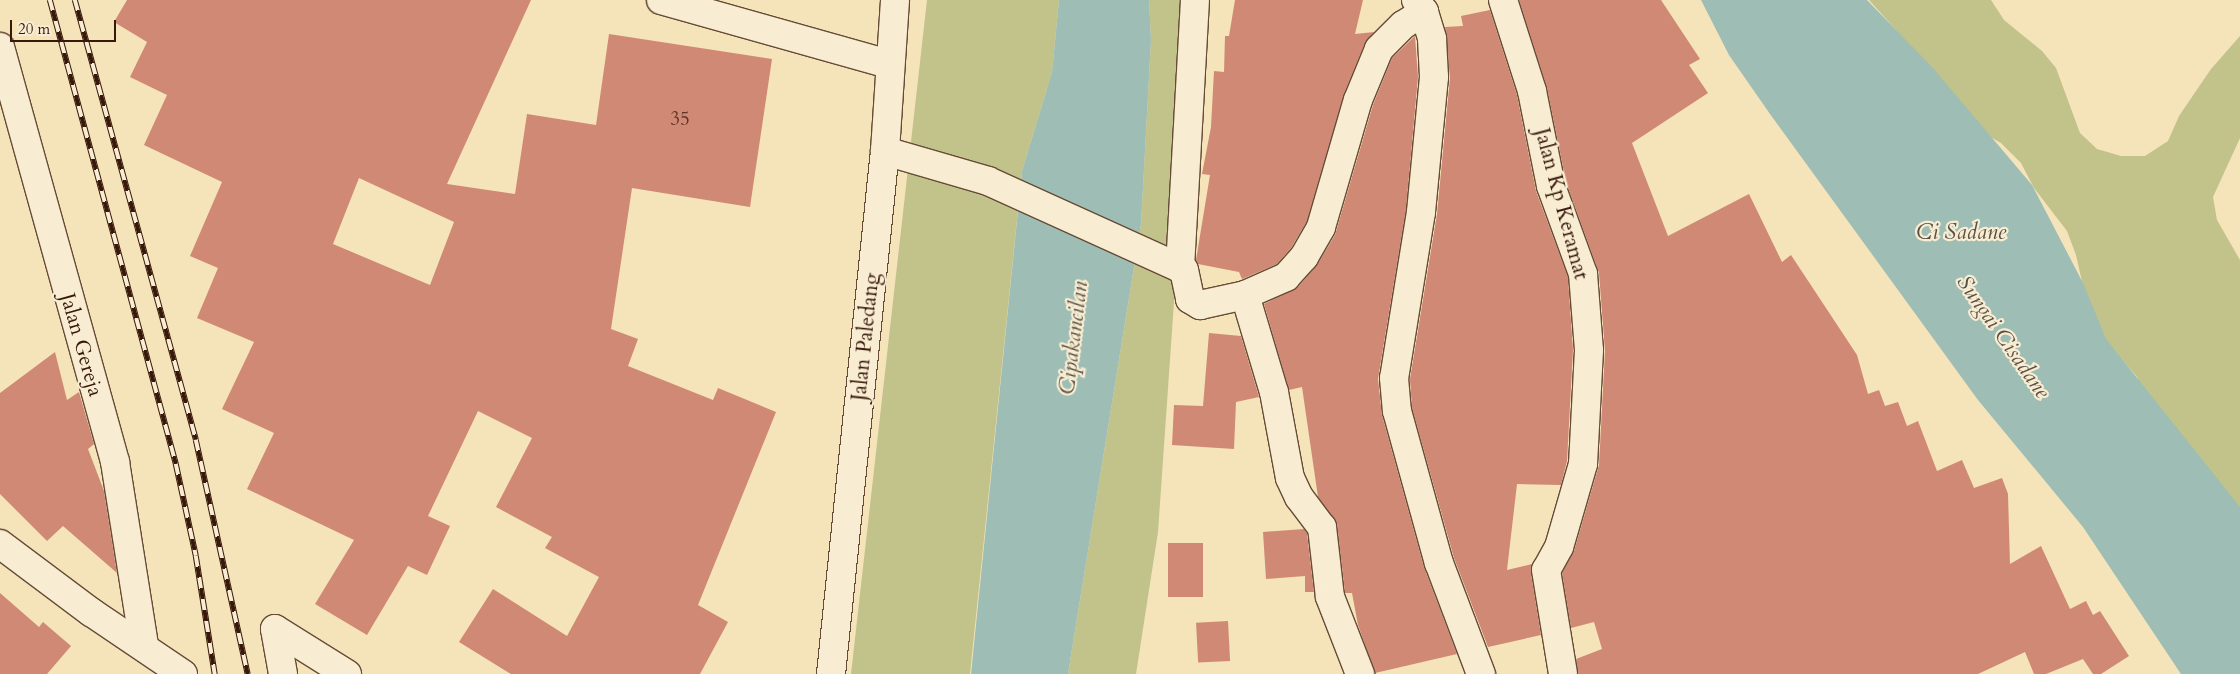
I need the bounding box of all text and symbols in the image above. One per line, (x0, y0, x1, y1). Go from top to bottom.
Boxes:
scale bar (12, 10, 119, 42)
text: 20 m (18, 19, 50, 39)
house number: 35 (670, 109, 690, 131)
street label: Jalan Kp Keramat (1529, 125, 1593, 283)
water label: Ci Sadane (1916, 220, 2006, 246)
water label: Sungai Cisadane (1951, 270, 2055, 404)
street label: Jalan Paledang (847, 272, 885, 402)
water label: Cipakancilan (1054, 280, 1094, 396)
street label: Jalan Gereja (54, 290, 108, 400)

